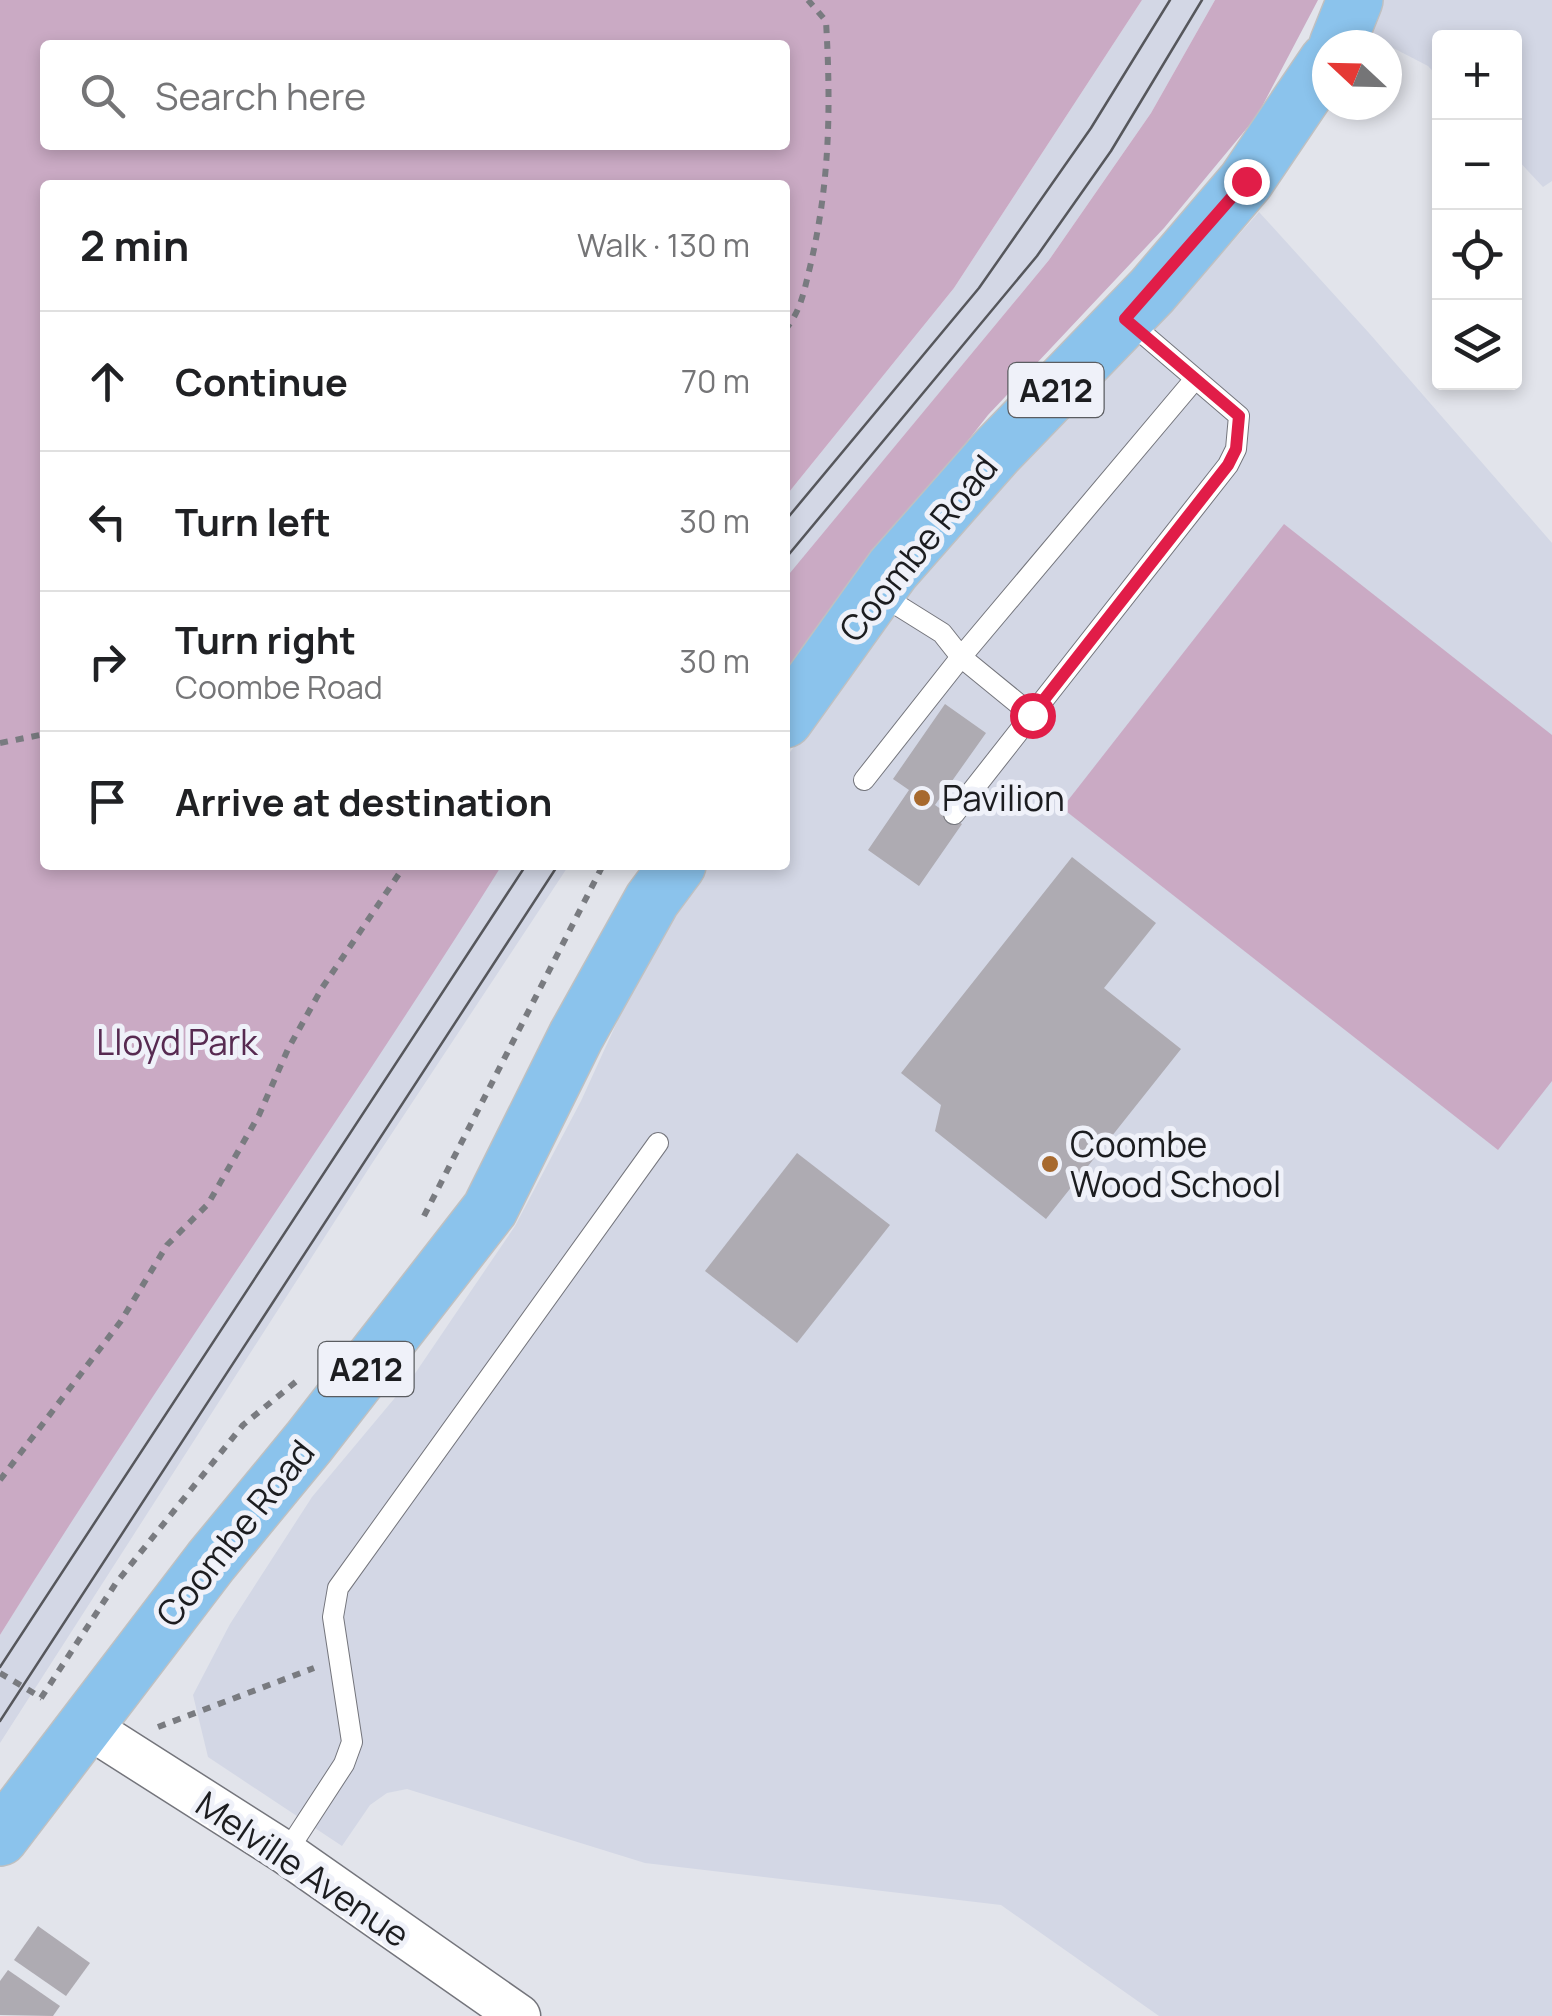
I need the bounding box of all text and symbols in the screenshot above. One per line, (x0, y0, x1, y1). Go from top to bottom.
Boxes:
north arrow (1312, 30, 1402, 120)
map controls (1432, 30, 1522, 390)
button: + (1432, 30, 1522, 120)
search box (40, 40, 790, 150)
icon: search (75, 68, 130, 123)
text: Search here (155, 69, 366, 121)
button: − (1432, 120, 1522, 210)
route end (1224, 159, 1270, 205)
button: locate (1432, 210, 1522, 300)
text: 2 min (80, 216, 189, 274)
text: Walk · 130 m (577, 223, 750, 267)
button: layers (1432, 300, 1522, 390)
icon: ahead (80, 354, 135, 409)
text: Continue (175, 355, 348, 407)
text: 70 m (681, 359, 750, 403)
road number: A212 (1008, 363, 1104, 417)
street label: Coombe Road (828, 445, 1008, 651)
icon: left (80, 494, 135, 549)
text: Turn left (175, 495, 331, 547)
text: 30 m (679, 499, 750, 543)
text: Turn right (175, 613, 356, 665)
icon: right (80, 634, 135, 689)
text: 30 m (679, 639, 750, 683)
text: Coombe Road (175, 665, 383, 709)
route start (1010, 693, 1056, 739)
icon: arrive (80, 774, 135, 829)
place label: Pavilion (942, 774, 1065, 822)
text: Arrive at destination (175, 775, 552, 827)
marker: Pavilion (911, 787, 933, 809)
park label: Lloyd Park (96, 1018, 259, 1066)
place label: Coombe Wood School (1070, 1120, 1281, 1208)
marker: Coombe Wood School (1039, 1153, 1061, 1175)
road number: A212 (318, 1342, 414, 1396)
street label: Coombe Road (145, 1430, 325, 1636)
street label: Melville Avenue (187, 1780, 419, 1958)

